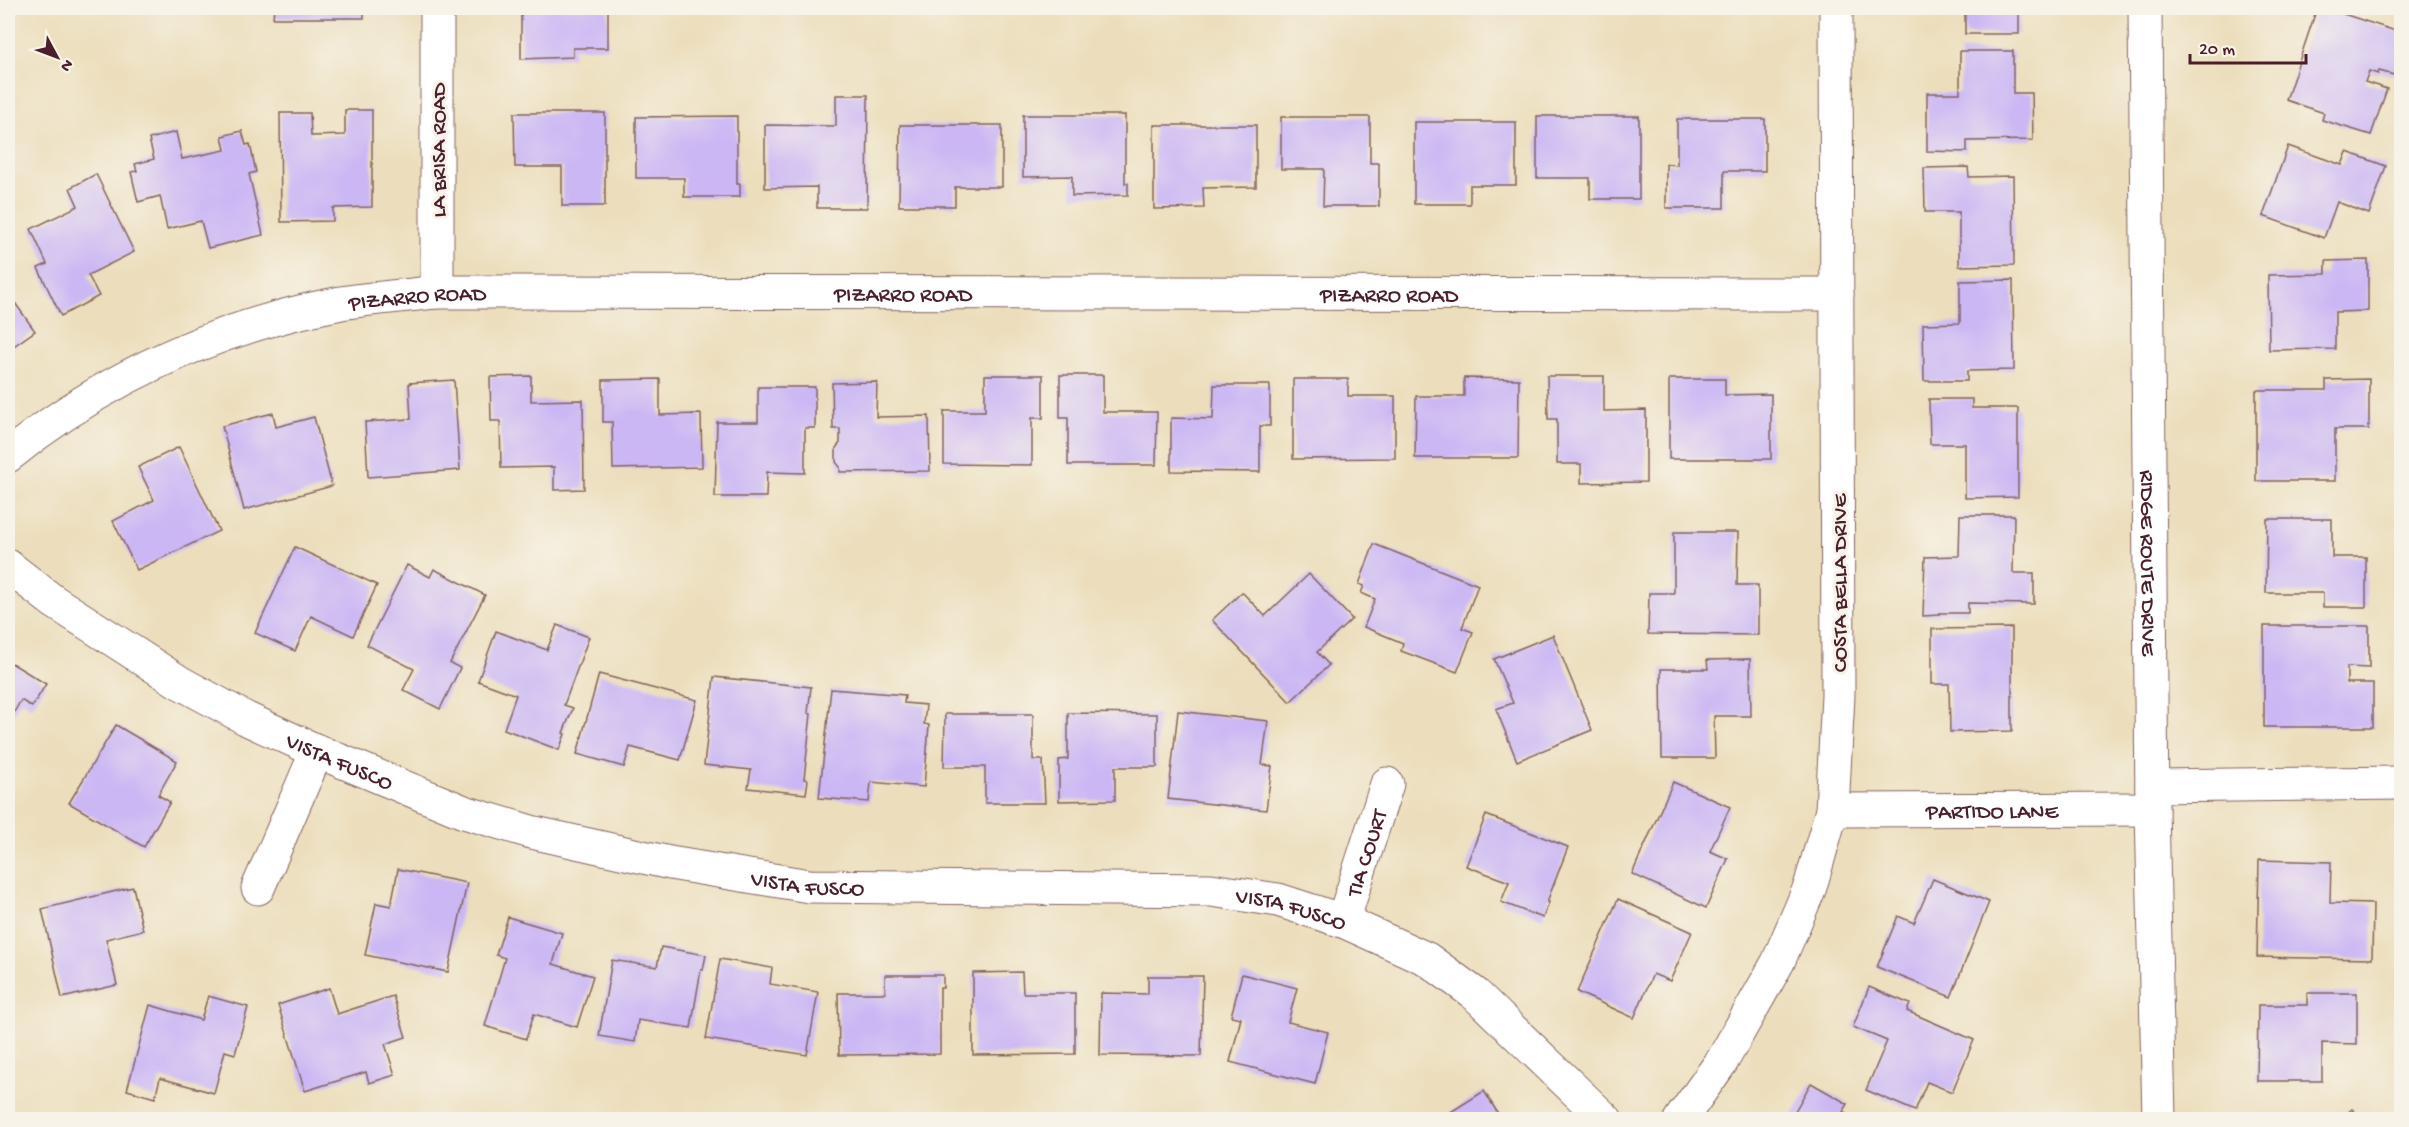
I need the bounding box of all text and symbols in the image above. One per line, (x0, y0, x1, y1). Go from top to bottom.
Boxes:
north arrow (27, 27, 87, 87)
scale bar (2190, 27, 2306, 65)
text: 20 m (2199, 40, 2235, 61)
text: N (55, 54, 76, 75)
street label: LA BRISA ROAD (428, 82, 454, 217)
street label: PIZARRO ROAD (346, 283, 487, 319)
street label: PIZARRO ROAD (833, 284, 973, 310)
street label: PIZARRO ROAD (1319, 284, 1459, 310)
street label: RIDGE ROUTE DRIVE (2132, 470, 2160, 657)
street label: COSTA BELLA DRIVE (1829, 493, 1855, 672)
street label: VISTA FUSCO (280, 729, 396, 798)
street label: PARTIDO LANE (1925, 800, 2060, 827)
street label: TIA COURT (1342, 805, 1395, 902)
street label: VISTA FUSCO (748, 867, 864, 904)
street label: VISTA FUSCO (1233, 885, 1349, 938)

